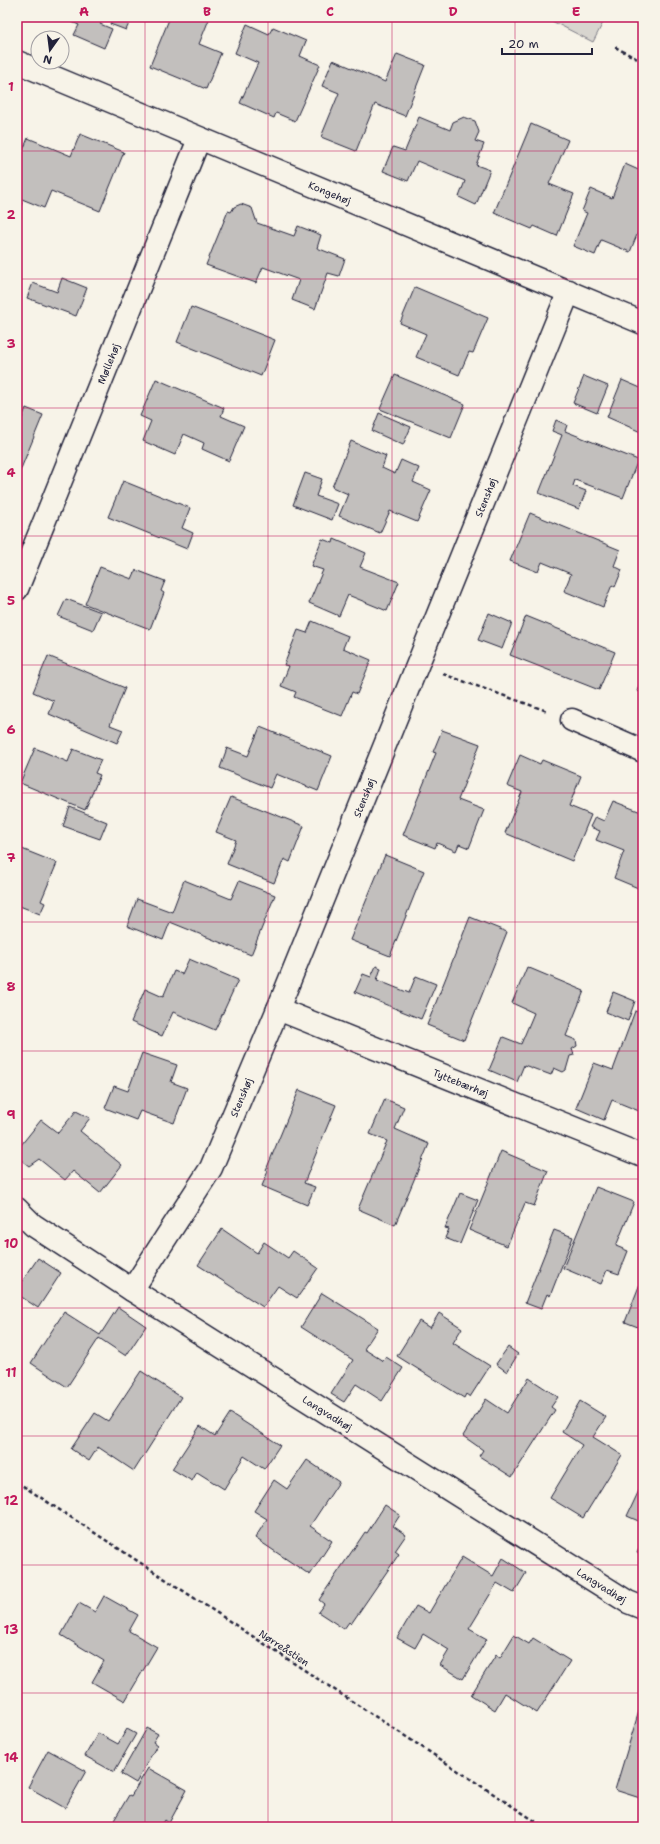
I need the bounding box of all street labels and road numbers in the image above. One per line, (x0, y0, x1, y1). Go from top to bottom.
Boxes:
street label: Kongehøj (307, 178, 353, 207)
street label: Møllehøj (94, 341, 122, 386)
street label: Stenshøj (472, 475, 499, 519)
street label: Stenshøj (350, 776, 378, 819)
street label: Tyttebærhøj (431, 1066, 491, 1100)
street label: Stenshøj (227, 1076, 255, 1119)
street label: Langvadhøj (300, 1392, 355, 1434)
street label: Langvadhøj (574, 1565, 629, 1606)
street label: Nørreåstien (256, 1627, 312, 1669)

